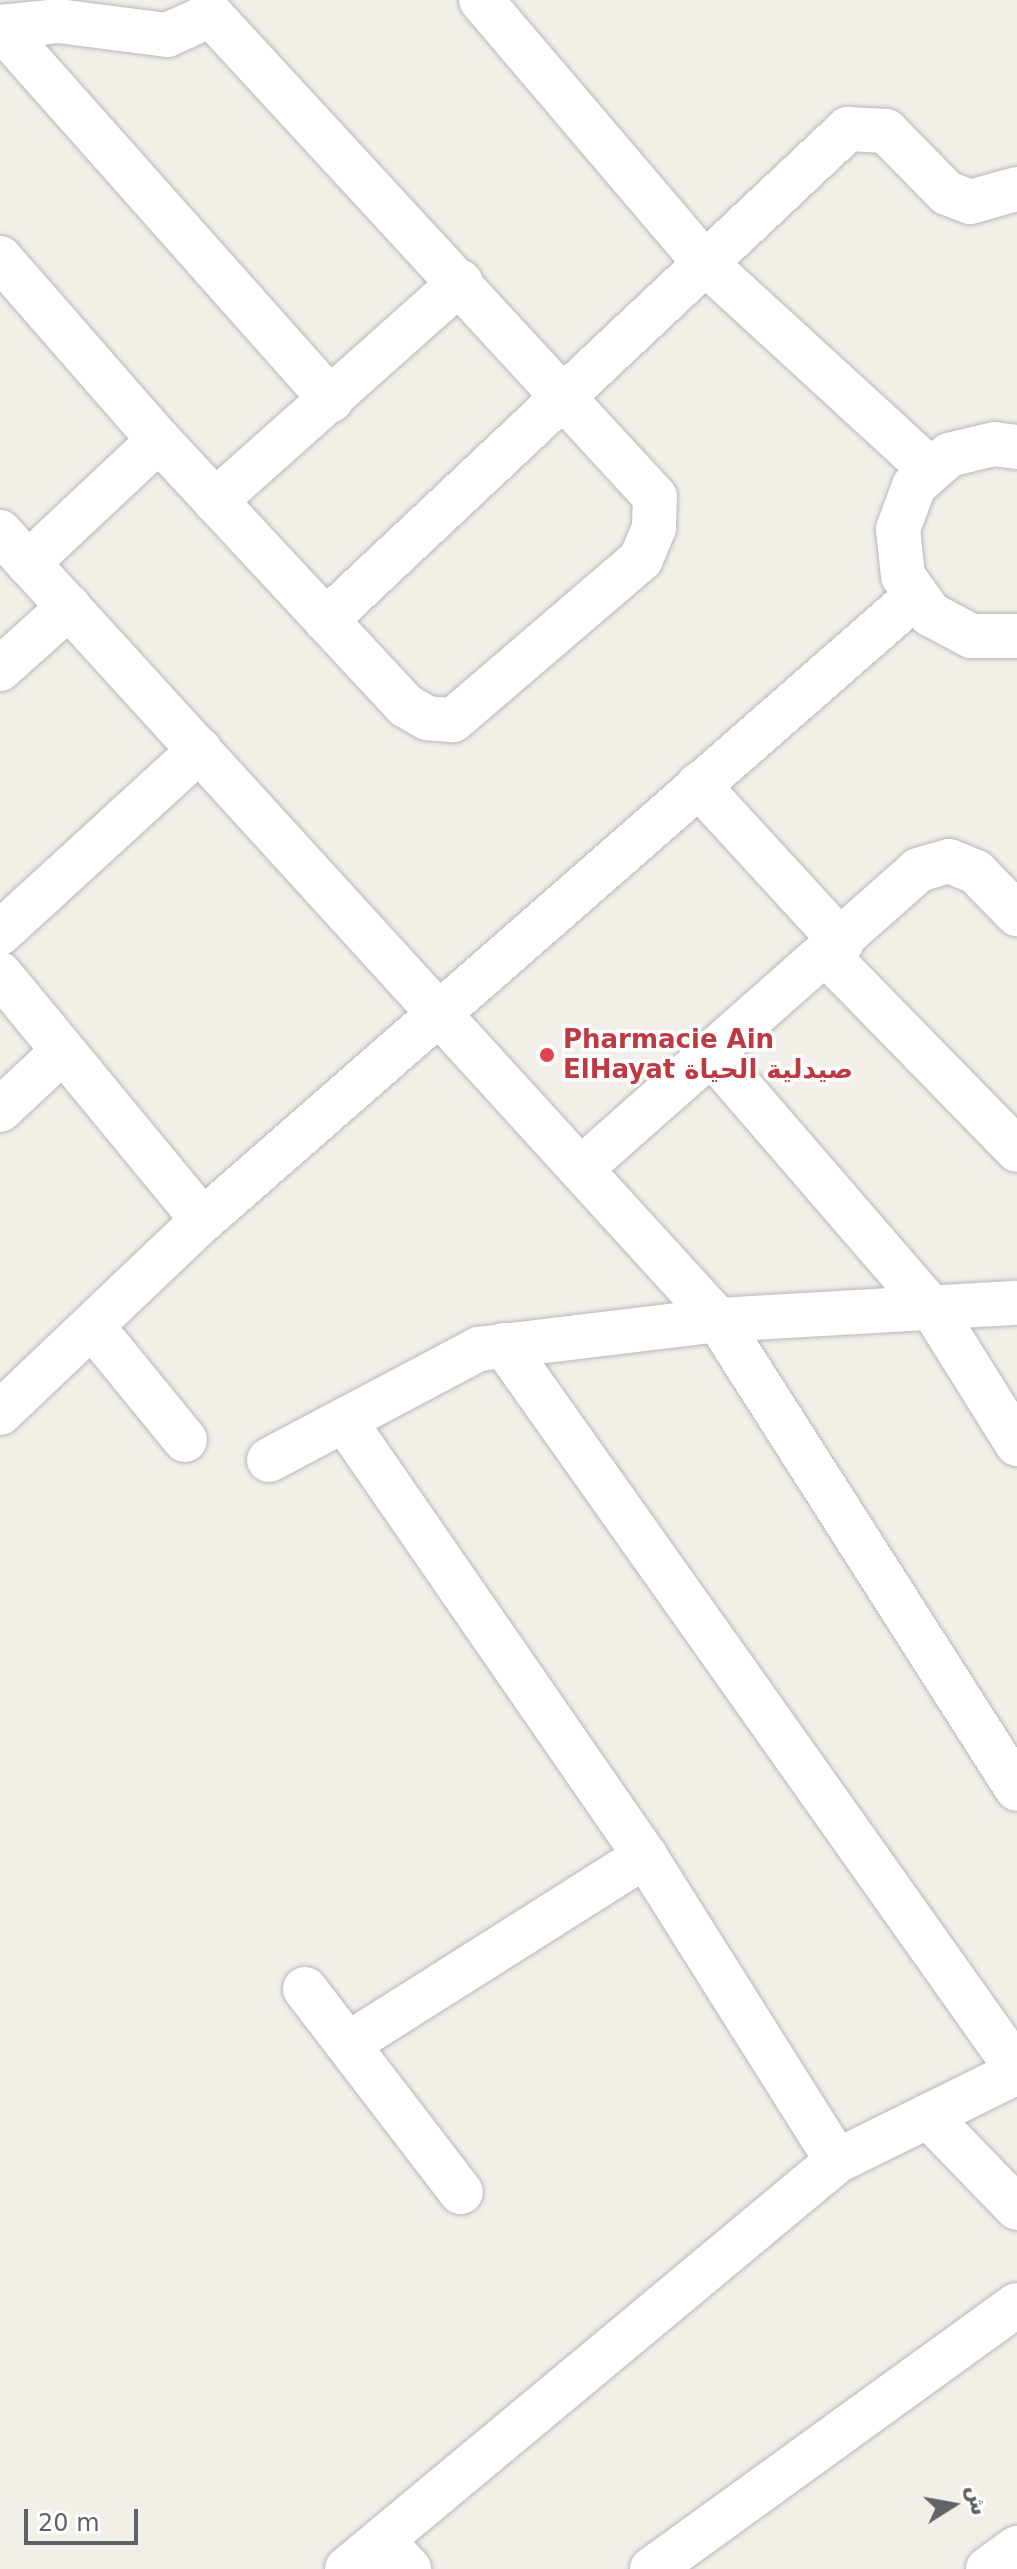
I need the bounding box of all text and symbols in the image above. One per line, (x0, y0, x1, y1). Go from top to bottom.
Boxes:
place label: Pharmacie Ain ElHayat صيدلية الحياة (563, 1024, 853, 1086)
marker: Pharmacie Ain ElHayat صيدلية الحياة (538, 1046, 556, 1064)
north arrow (913, 2465, 993, 2545)
text: ش (962, 2483, 992, 2518)
scale bar (28, 2493, 142, 2543)
text: 20 m (38, 2509, 100, 2537)

